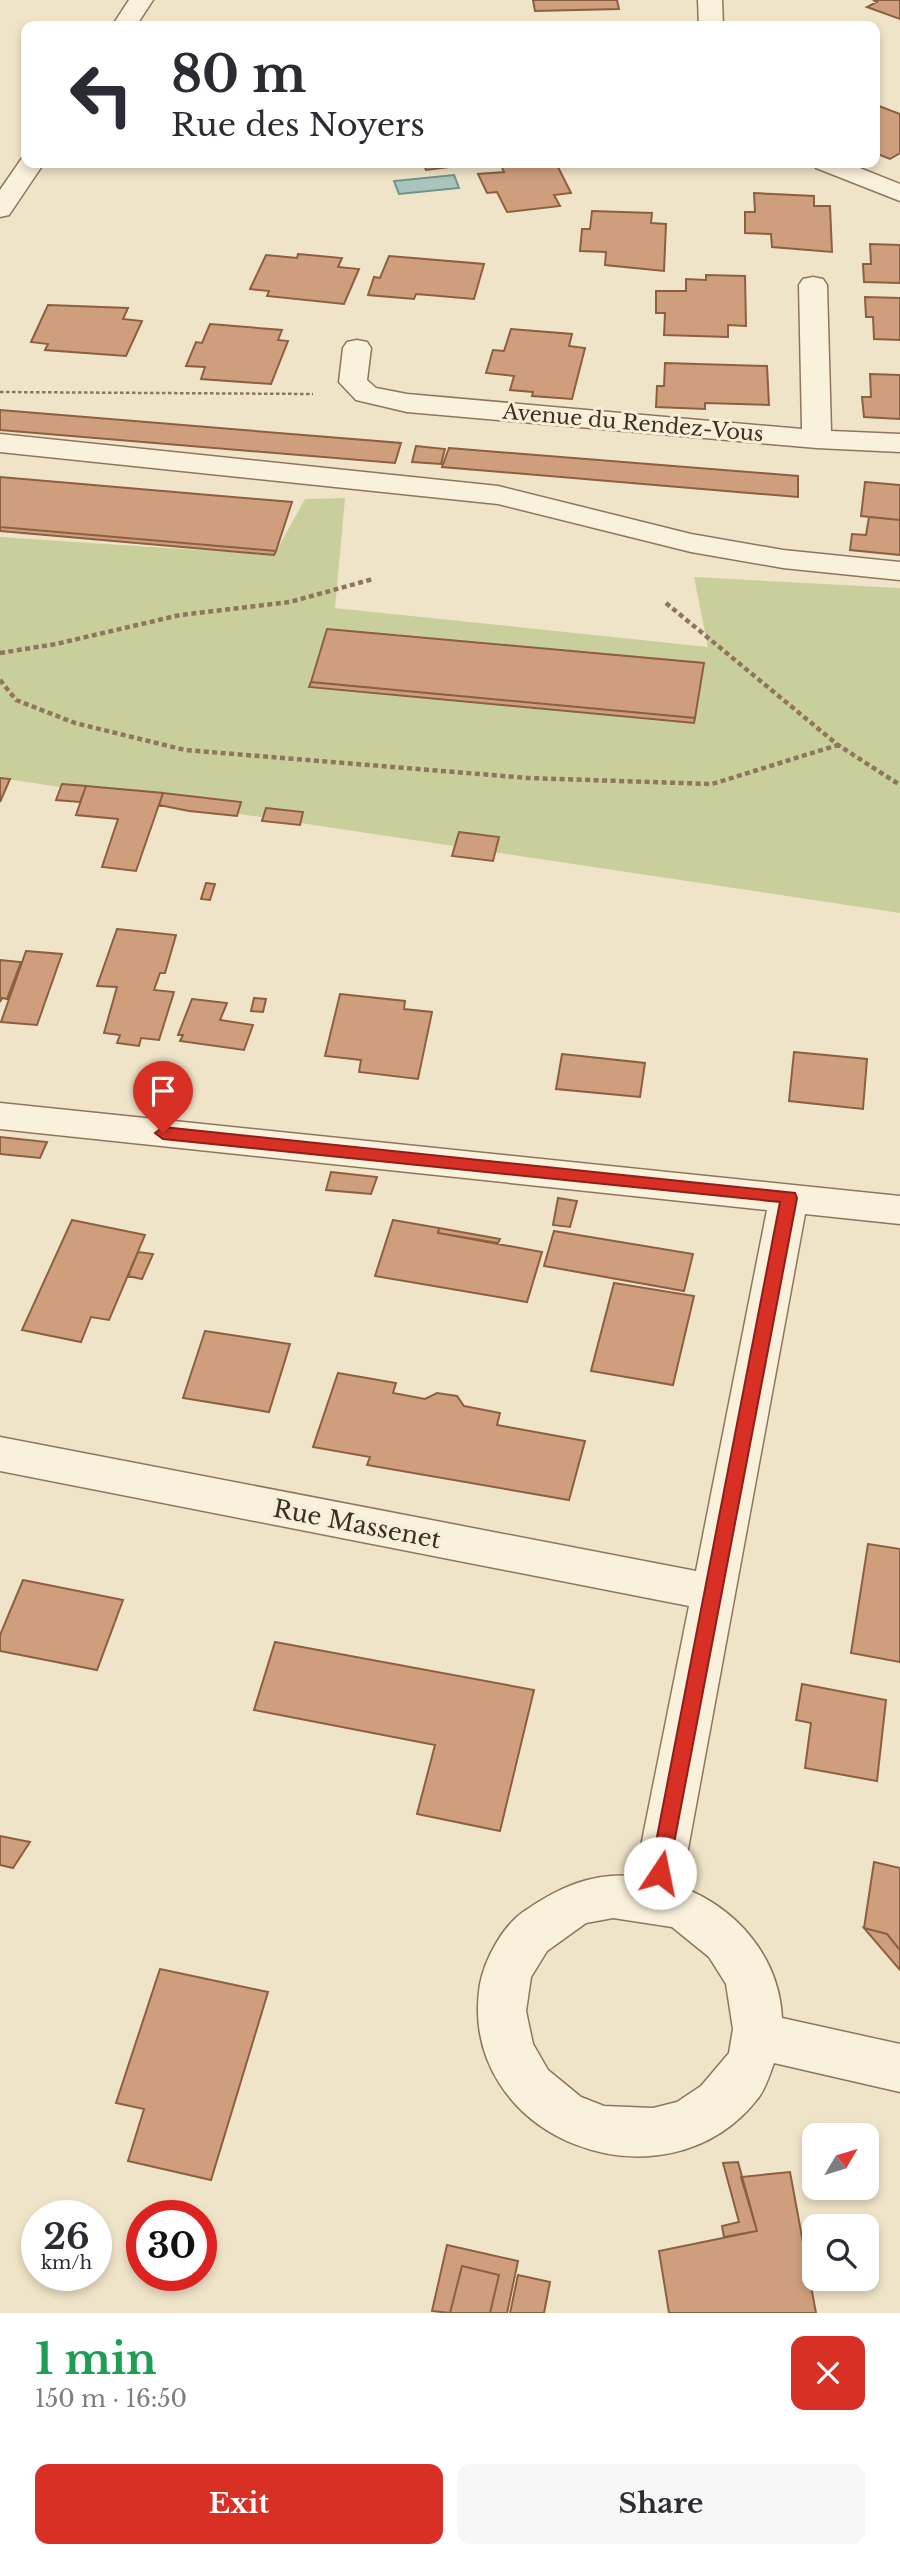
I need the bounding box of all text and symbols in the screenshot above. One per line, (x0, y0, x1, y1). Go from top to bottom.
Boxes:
text: 80 m (171, 44, 306, 105)
icon: left (56, 49, 147, 140)
text: Rue des Noyers (171, 105, 425, 145)
street label: Avenue du Rendez-Vous (500, 399, 765, 447)
pin (133, 1061, 193, 1133)
icon: arrive (144, 1072, 182, 1110)
street label: Rue Massenet (271, 1494, 443, 1554)
position arrow (623, 1836, 697, 1910)
north arrow (802, 2123, 878, 2200)
map controls (802, 2123, 879, 2291)
speed limit sign: 30 (126, 2200, 217, 2291)
button: search (802, 2214, 879, 2291)
text: 26 (43, 2215, 90, 2258)
text: km/h (41, 2252, 92, 2274)
text: 1 min (35, 2333, 157, 2385)
button: close (791, 2336, 865, 2410)
text: 150 m · 16:50 (35, 2385, 187, 2413)
button: Exit (35, 2464, 443, 2544)
button: Share (457, 2464, 865, 2544)

